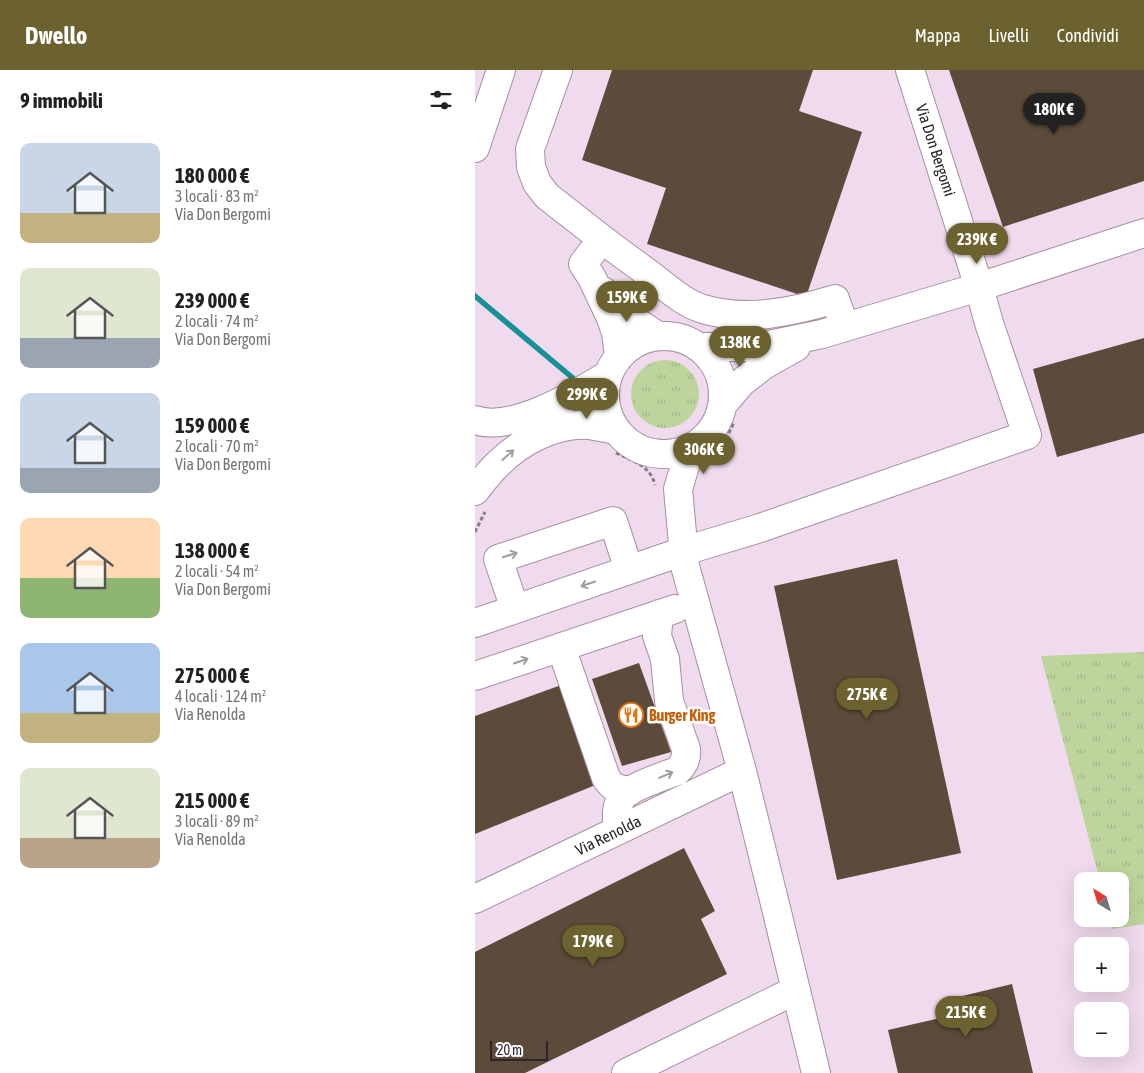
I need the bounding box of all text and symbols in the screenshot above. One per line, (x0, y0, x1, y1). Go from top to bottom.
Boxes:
text: Dwello (25, 22, 87, 49)
text: Mappa (915, 25, 961, 46)
text: Livelli (989, 25, 1029, 46)
text: Condividi (1057, 25, 1119, 46)
icon: filters (427, 86, 455, 114)
text: 9 immobili (20, 88, 103, 112)
pin: 180K € (1013, 92, 1095, 135)
text: 180K € (1034, 100, 1074, 118)
street label: Via Don Bergomi (912, 102, 959, 199)
icon: home (60, 163, 120, 223)
text: 180 000 € (175, 163, 249, 187)
text: 3 locali · 83 m² (175, 187, 259, 205)
text: Via Don Bergomi (175, 205, 271, 223)
pin: 239K € (936, 222, 1018, 265)
text: 239K € (957, 230, 997, 248)
pin: 159K € (586, 280, 668, 323)
icon: home (60, 288, 120, 348)
text: 239 000 € (175, 288, 249, 312)
text: 159K € (607, 288, 647, 306)
text: 2 locali · 74 m² (175, 312, 259, 330)
pin: 138K € (699, 326, 781, 368)
text: Via Don Bergomi (175, 330, 271, 348)
text: 138K € (720, 333, 760, 351)
pin: 299K € (546, 378, 628, 420)
text: 299K € (567, 385, 607, 403)
icon: home (60, 413, 120, 473)
text: 159 000 € (175, 413, 249, 437)
pin: 306K € (663, 432, 745, 475)
text: 2 locali · 70 m² (175, 437, 259, 455)
text: 306K € (684, 440, 724, 458)
one-way arrow (501, 449, 514, 461)
text: Via Don Bergomi (175, 455, 271, 473)
icon: home (60, 538, 120, 598)
text: 138 000 € (175, 538, 249, 562)
one-way arrow (502, 549, 518, 559)
text: 2 locali · 54 m² (175, 562, 259, 580)
text: Via Don Bergomi (175, 580, 271, 598)
one-way arrow (581, 580, 596, 589)
one-way arrow (513, 655, 529, 665)
icon: home (60, 663, 120, 723)
text: 275 000 € (175, 663, 249, 687)
pin: 275K € (826, 678, 908, 720)
text: 275K € (847, 685, 887, 703)
text: 4 locali · 124 m² (175, 687, 266, 705)
restaurant icon: Burger King (618, 702, 644, 728)
text: Via Renolda (175, 705, 246, 723)
place label: Burger King (649, 706, 716, 724)
one-way arrow (658, 770, 673, 779)
icon: home (60, 788, 120, 848)
text: 215 000 € (175, 788, 249, 812)
street label: Via Renolda (572, 811, 644, 859)
text: 3 locali · 89 m² (175, 812, 259, 830)
text: Via Renolda (175, 830, 246, 848)
north arrow (1074, 872, 1129, 928)
map controls (1074, 872, 1129, 1057)
pin: 179K € (552, 924, 634, 967)
text: 179K € (573, 932, 613, 950)
button: + (1074, 937, 1129, 992)
pin: 215K € (925, 996, 1007, 1038)
button: − (1074, 1002, 1129, 1057)
text: 215K € (946, 1003, 986, 1021)
scale bar (490, 1038, 547, 1061)
text: 20 m (497, 1042, 522, 1058)

